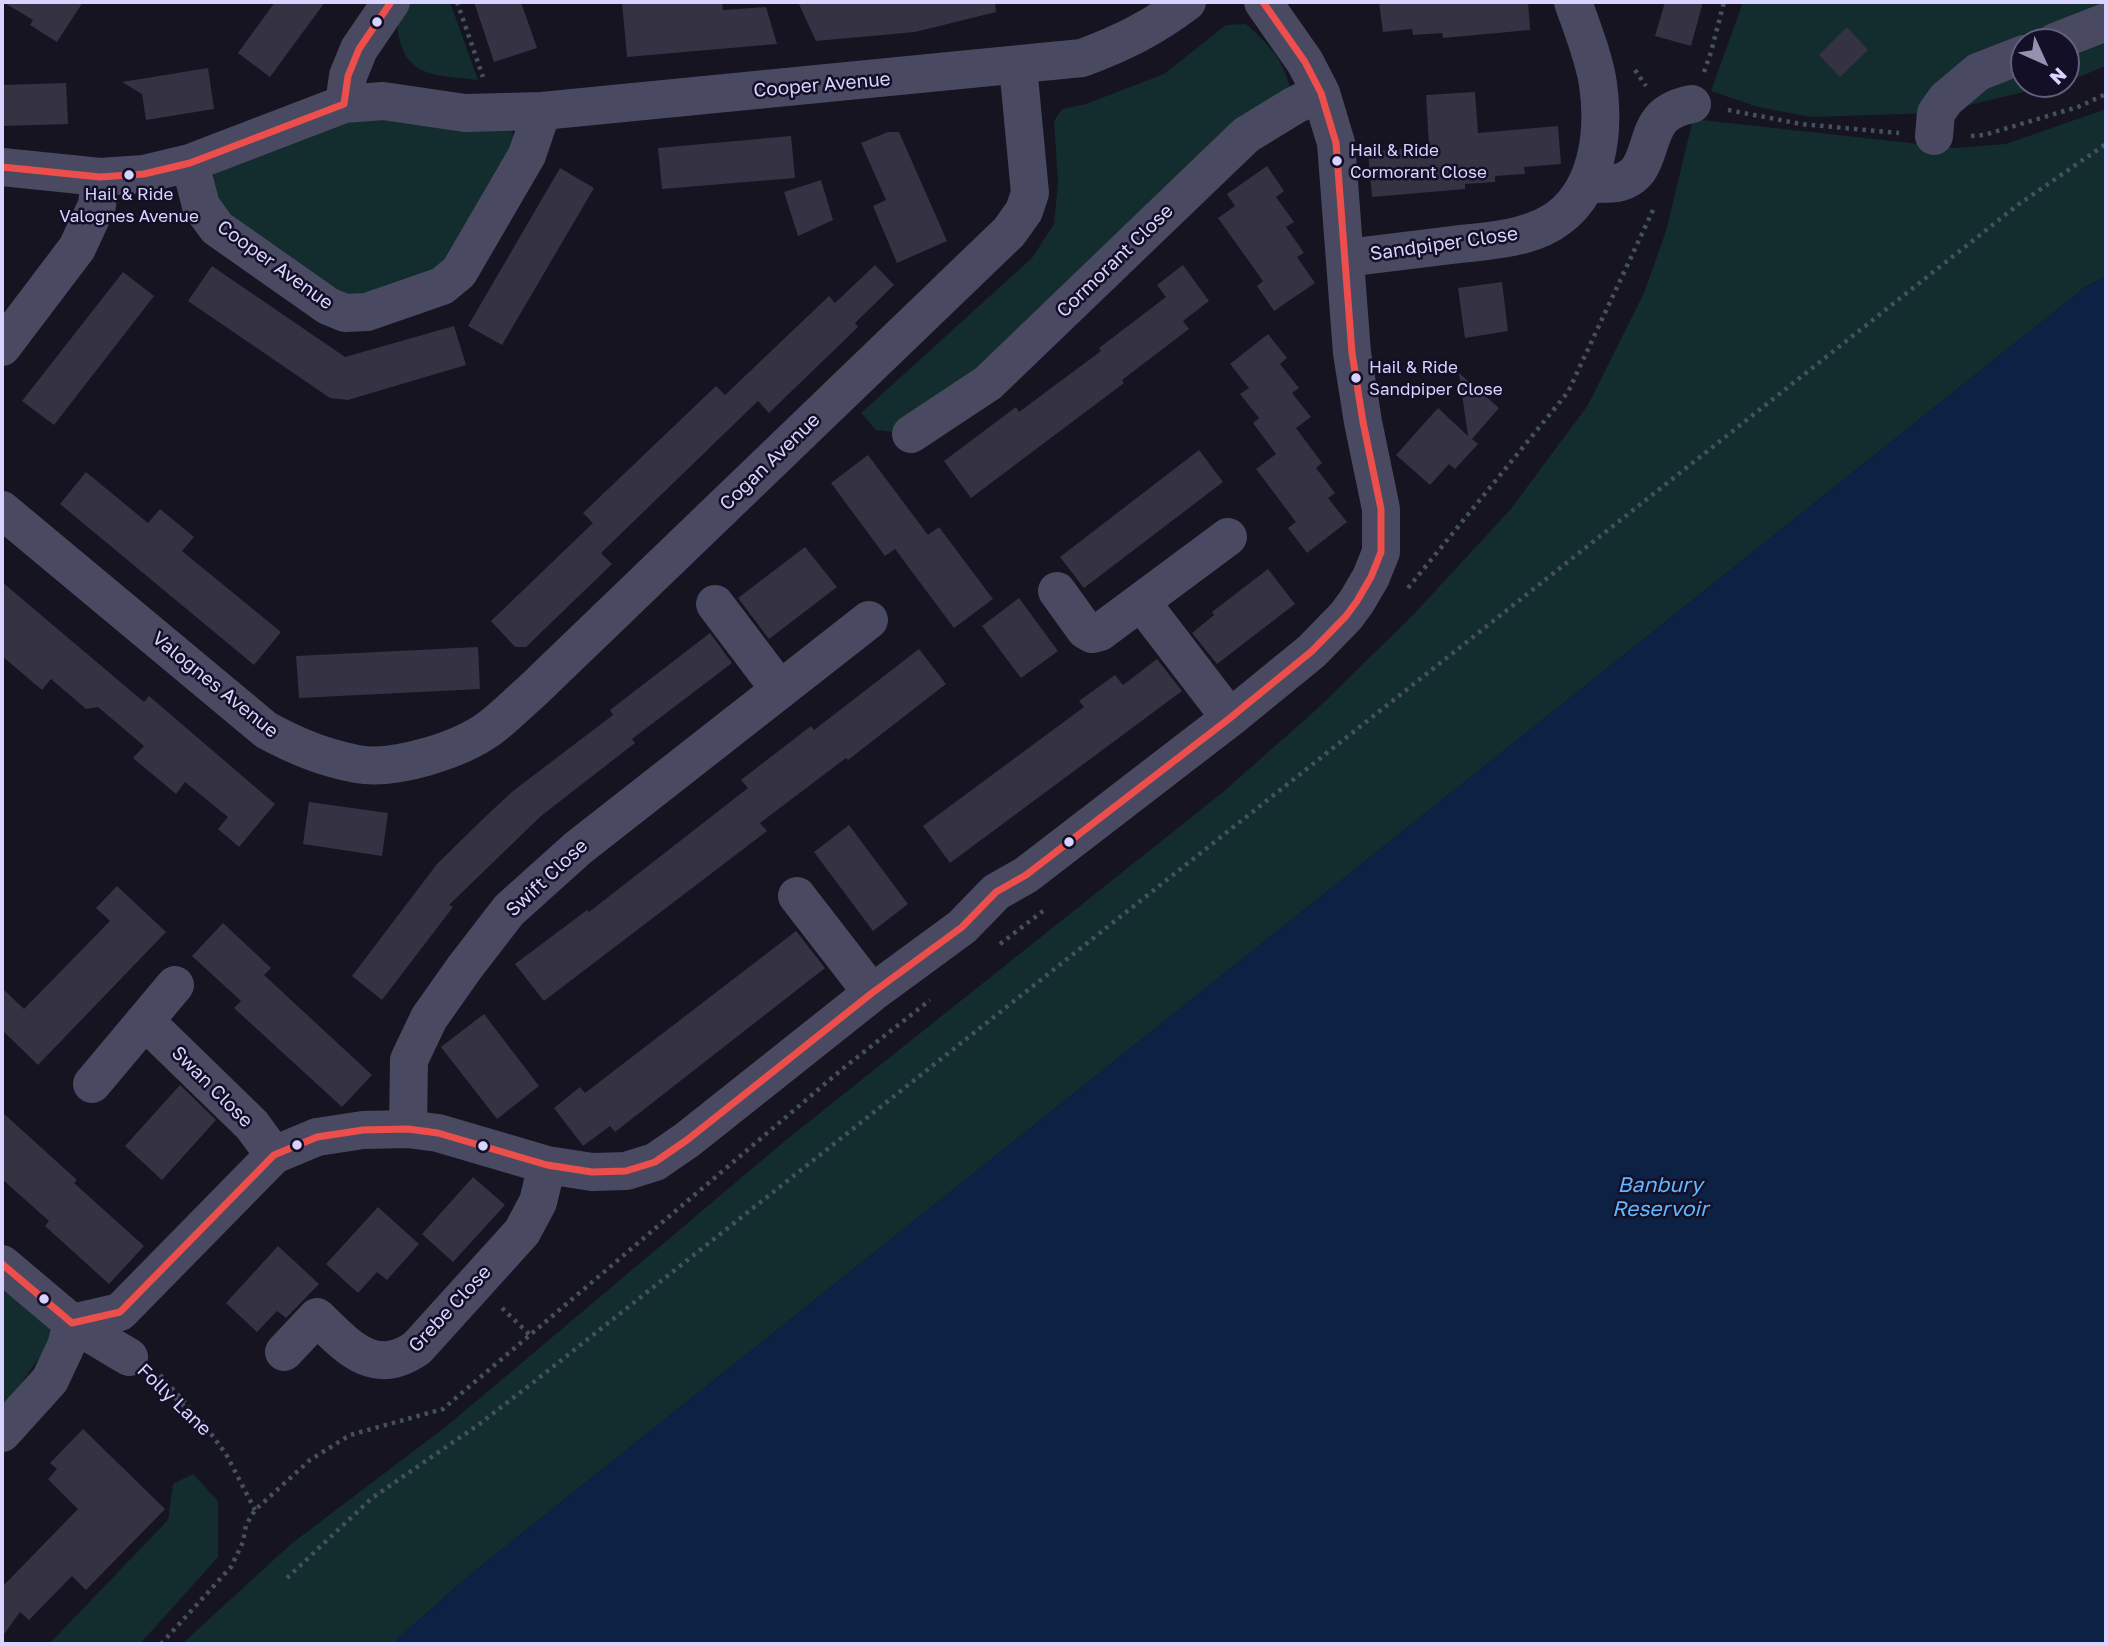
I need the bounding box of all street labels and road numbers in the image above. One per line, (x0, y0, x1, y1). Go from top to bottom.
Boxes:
street label: Cooper Avenue (752, 68, 892, 102)
street label: Cormorant Close (1052, 200, 1178, 322)
street label: Cooper Avenue (213, 215, 337, 315)
street label: Sandpiper Close (1369, 222, 1519, 266)
street label: Cogan Avenue (715, 409, 825, 515)
street label: Valognes Avenue (147, 627, 283, 743)
street label: Swift Close (501, 834, 593, 922)
street label: Swan Close (167, 1042, 257, 1132)
street label: Grebe Close (404, 1261, 496, 1357)
street label: Folly Lane (132, 1359, 216, 1441)

